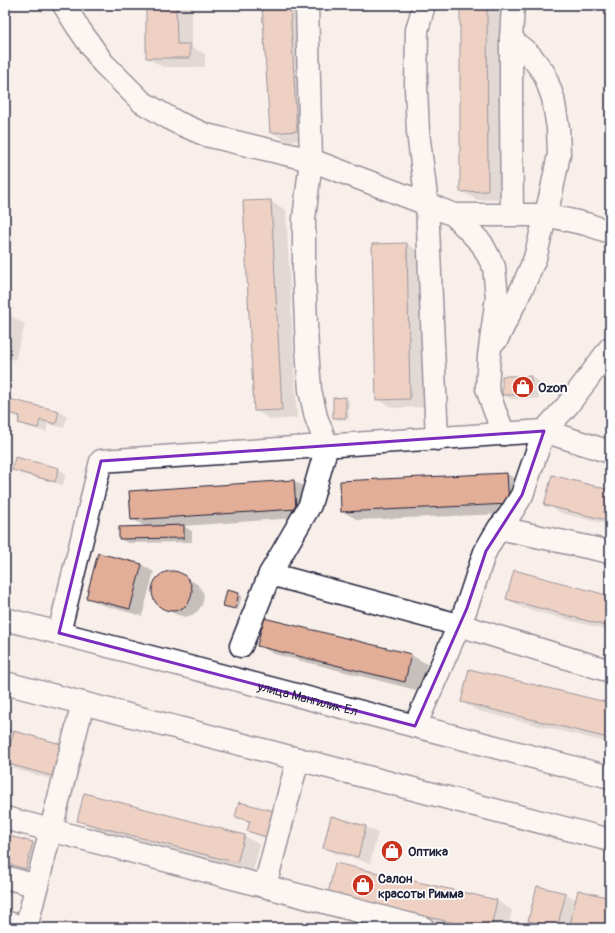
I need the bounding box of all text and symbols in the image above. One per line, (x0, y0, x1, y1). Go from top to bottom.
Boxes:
shop icon: Ozon (510, 374, 536, 400)
place label: Ozon (538, 380, 568, 396)
street label: улица Мангилик Ел (255, 678, 360, 720)
shop icon: Оптика (379, 838, 405, 864)
place label: Оптика (408, 844, 448, 860)
place label: Салон красоты Римма (378, 871, 464, 902)
shop icon: Салон красоты Римма (350, 872, 376, 898)

